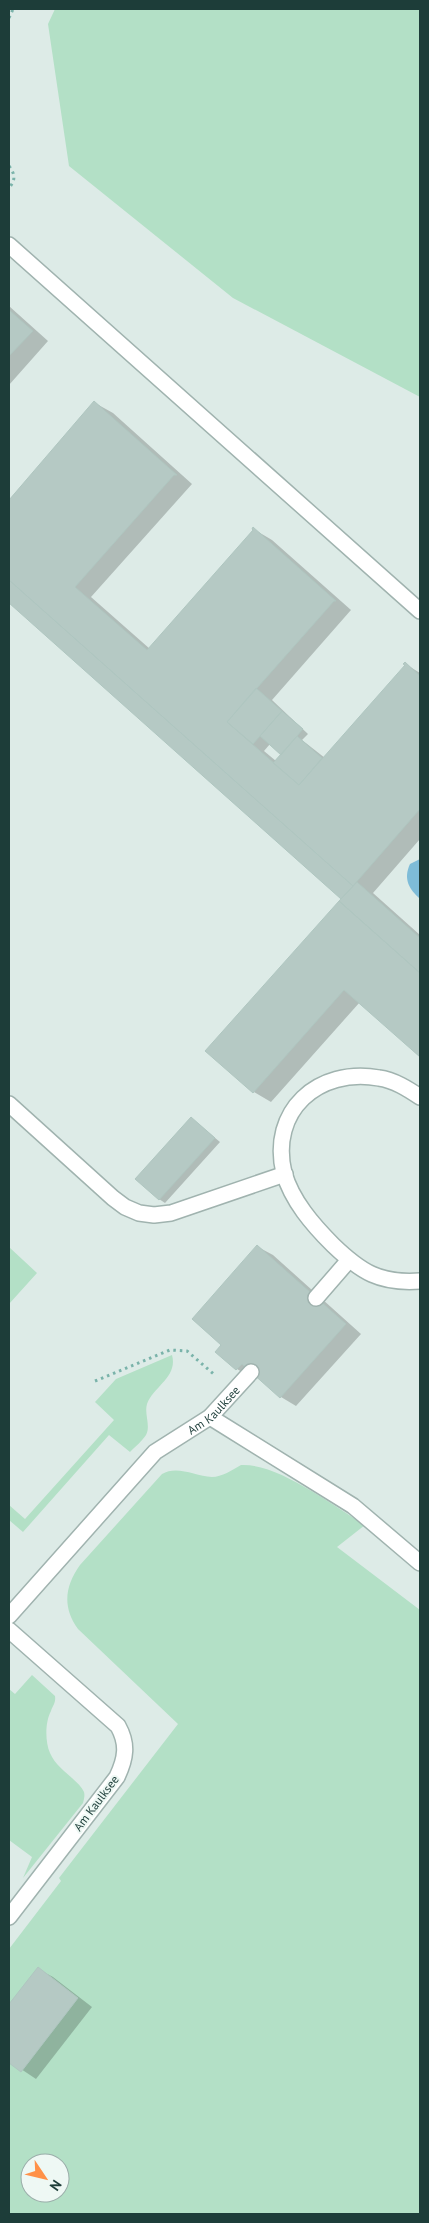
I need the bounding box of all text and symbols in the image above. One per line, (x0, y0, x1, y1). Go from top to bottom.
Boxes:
street label: Am Kaulksee (184, 1382, 243, 1437)
street label: Am Kaulksee (70, 1772, 122, 1834)
north arrow (20, 2153, 70, 2203)
text: N (46, 2177, 66, 2194)

